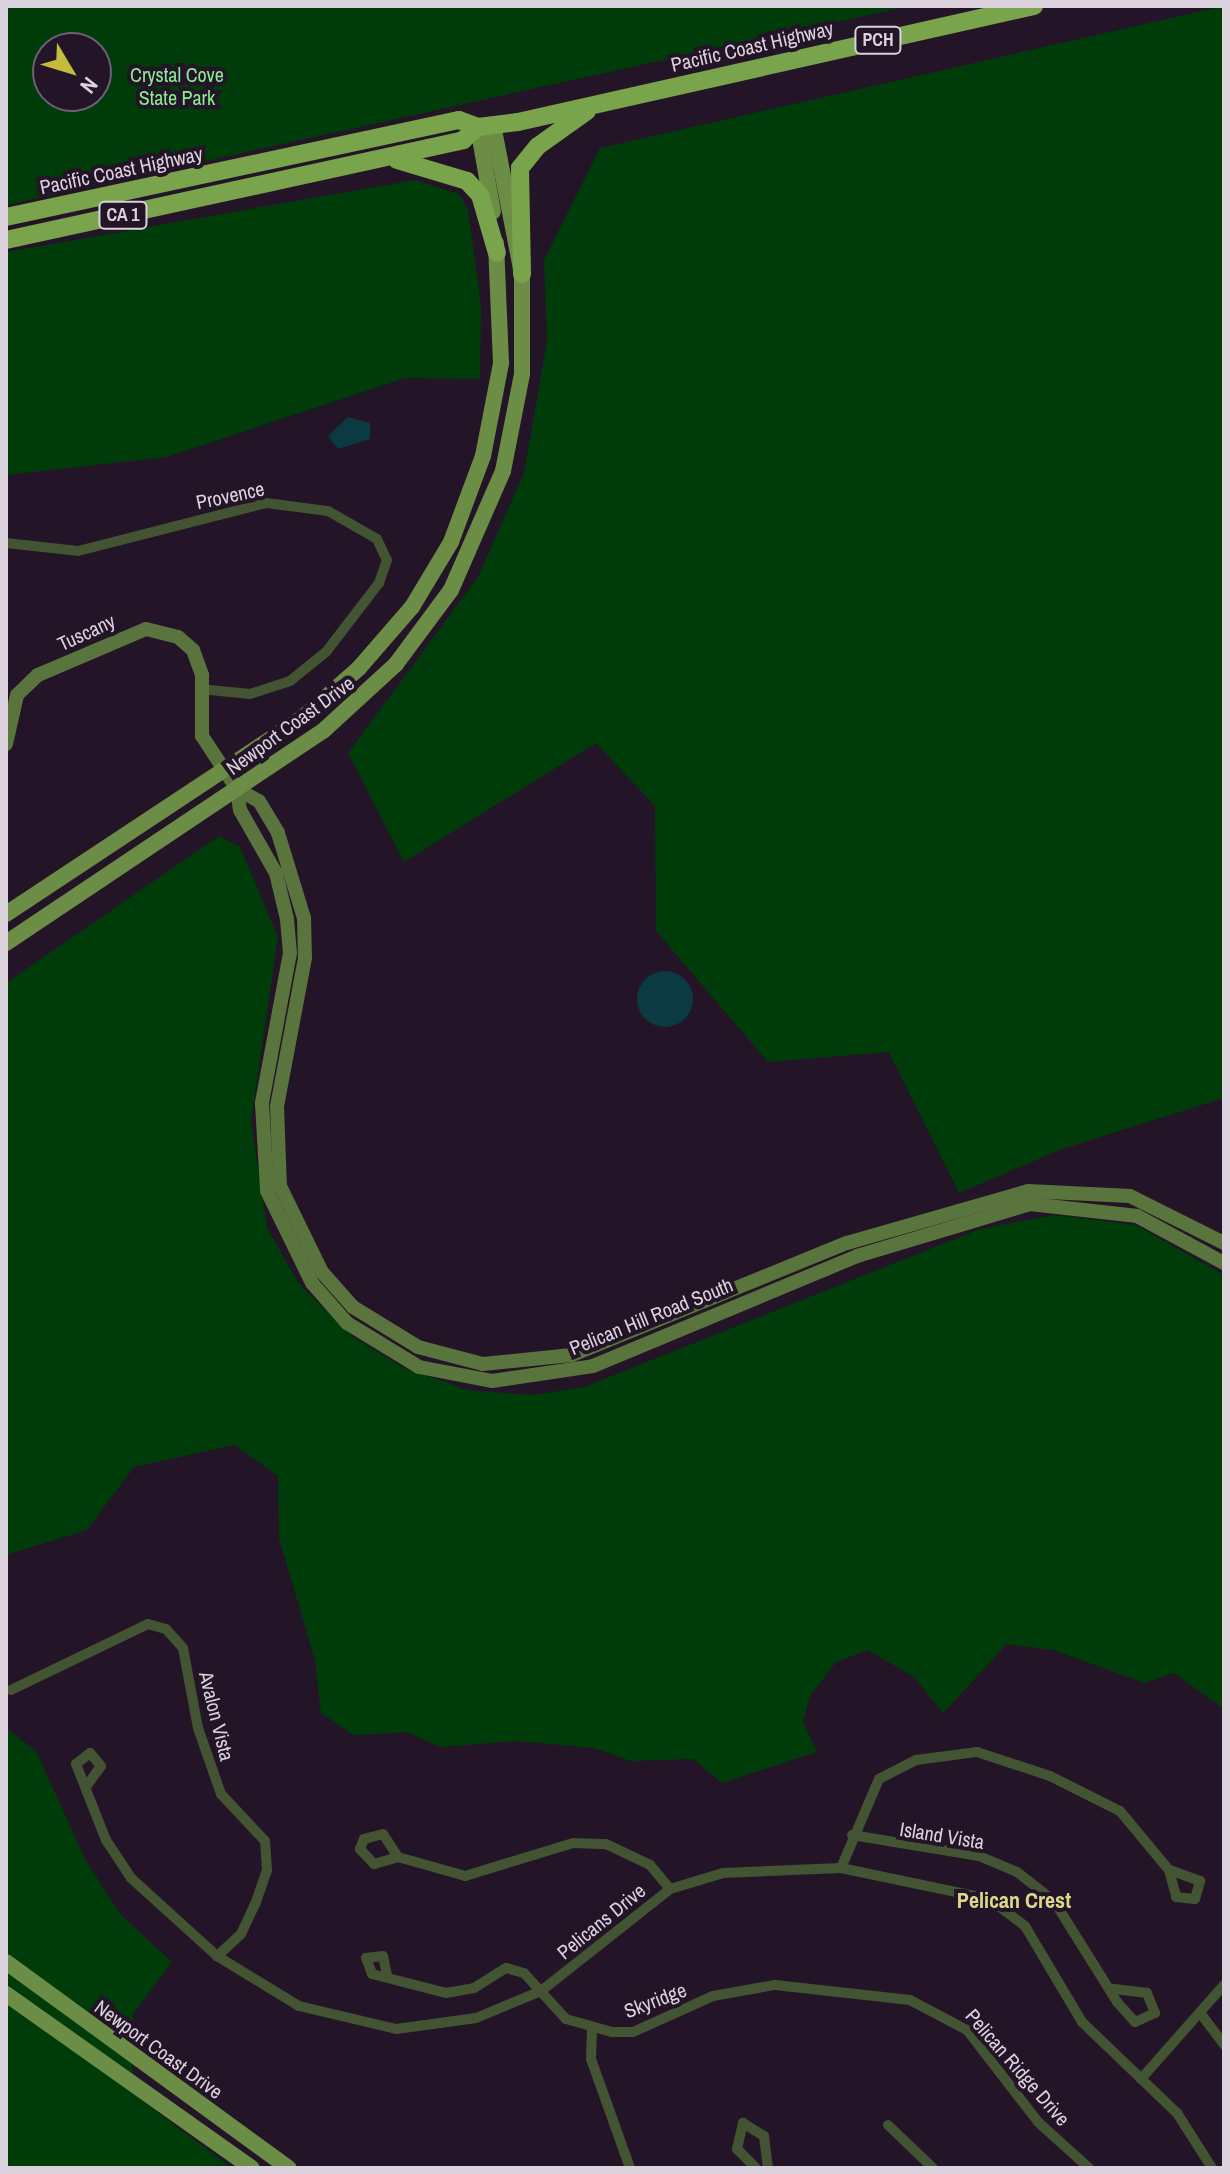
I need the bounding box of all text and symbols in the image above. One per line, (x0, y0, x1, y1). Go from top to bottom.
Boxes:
street label: Pacific Coast Highway (668, 16, 836, 76)
road number: PCH (854, 26, 902, 54)
north arrow (32, 32, 112, 112)
park label: Crystal Cove State Park (130, 62, 224, 109)
text: N (74, 71, 105, 100)
street label: Pacific Coast Highway (37, 141, 205, 199)
road number: CA 1 (97, 201, 149, 229)
street label: Provence (194, 476, 266, 514)
street label: Tuscany (53, 608, 119, 656)
street label: Newport Coast Drive (221, 671, 359, 779)
street label: Pelican Hill Road South (566, 1272, 736, 1360)
street label: Avalon Vista (194, 1669, 240, 1763)
street label: Island Vista (898, 1816, 986, 1854)
street label: Pelicans Drive (552, 1878, 650, 1964)
district label: Pelican Crest (957, 1888, 1071, 1914)
street label: Skyridge (620, 1977, 690, 2023)
street label: Newport Coast Drive (90, 1995, 228, 2103)
street label: Pelican Ridge Drive (961, 2004, 1075, 2130)

